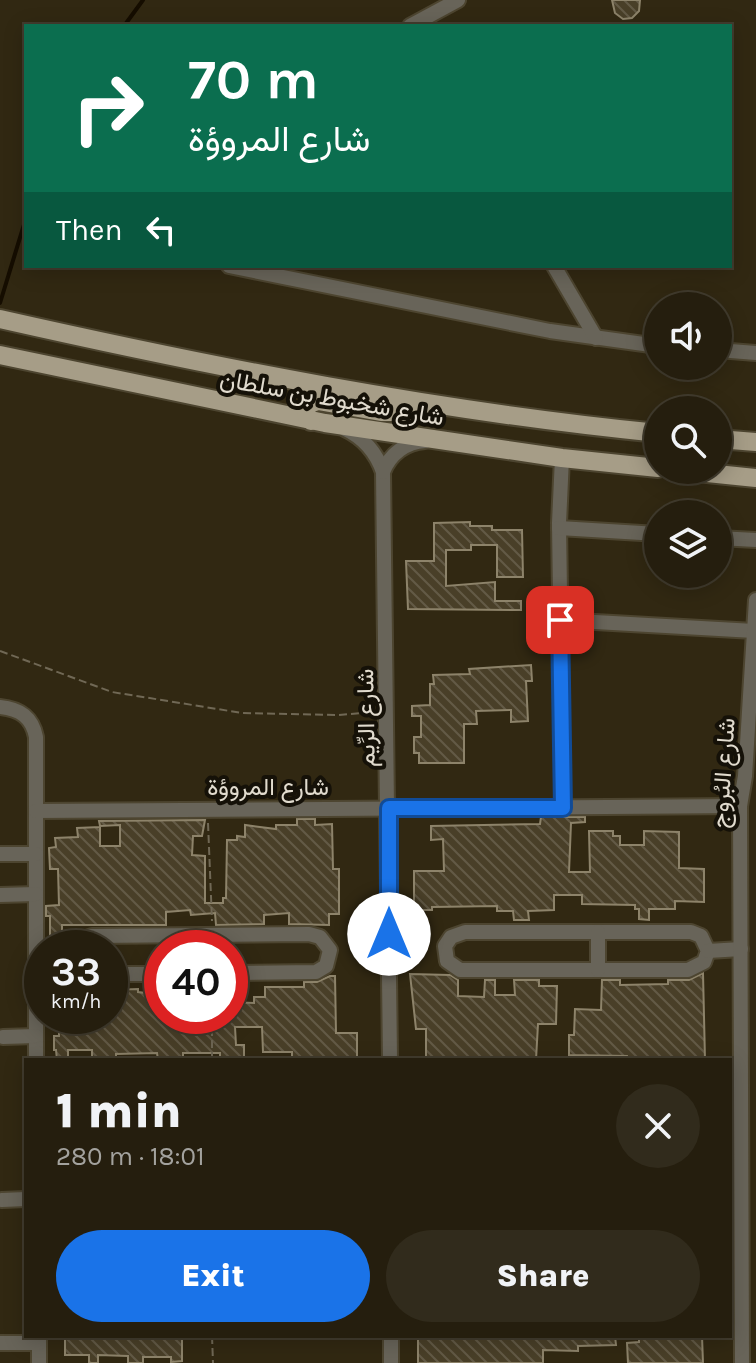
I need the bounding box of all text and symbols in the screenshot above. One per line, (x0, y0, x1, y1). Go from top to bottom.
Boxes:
text: 70 m (188, 47, 319, 112)
icon: right (56, 56, 160, 160)
text: شارع المروؤة (188, 118, 370, 160)
icon: left (139, 208, 183, 252)
text: Then (56, 212, 123, 248)
map controls (644, 292, 732, 588)
button: sound (644, 292, 732, 380)
street label: شارع شخبوط بن سلطان (217, 364, 446, 433)
button: search (644, 396, 732, 484)
button: layers (644, 500, 732, 588)
pin (526, 586, 594, 654)
icon: arrive (538, 598, 582, 642)
street label: شارع الرِّيم (351, 669, 383, 767)
street label: شارع البُروج (705, 717, 743, 829)
street label: شارع المروؤة (207, 773, 329, 803)
position arrow (347, 892, 431, 976)
speed limit sign: 40 (144, 930, 248, 1034)
text: 33 (51, 948, 101, 995)
text: km/h (51, 990, 101, 1013)
text: 1 min (56, 1083, 182, 1139)
button: close (616, 1084, 700, 1168)
text: 280 m · 18:01 (56, 1141, 205, 1172)
button: Exit (56, 1230, 370, 1322)
button: Share (386, 1230, 700, 1322)

